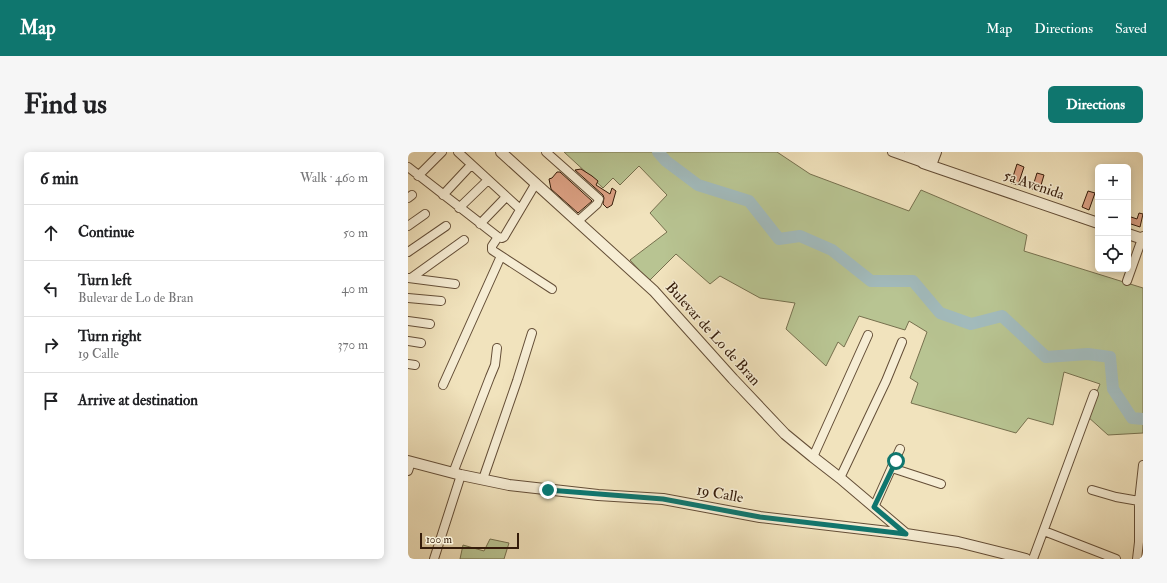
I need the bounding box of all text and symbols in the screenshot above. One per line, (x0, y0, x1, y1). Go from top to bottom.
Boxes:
text: Map (20, 16, 56, 40)
text: Map (986, 20, 1012, 37)
text: Directions (1034, 20, 1093, 37)
text: Saved (1115, 20, 1147, 37)
button: Directions (1048, 86, 1143, 123)
text: Find us (24, 87, 107, 122)
map controls (1095, 164, 1131, 272)
button: + (1095, 164, 1131, 200)
street label: 5a Avenida (1001, 166, 1068, 204)
text: 6 min (40, 168, 79, 189)
text: Walk · 460 m (300, 170, 368, 186)
button: − (1095, 200, 1131, 236)
icon: ahead (40, 222, 62, 244)
text: Continue (78, 223, 134, 242)
text: 50 m (343, 225, 368, 241)
button: locate (1095, 236, 1131, 272)
text: Turn left (78, 271, 132, 290)
icon: left (40, 278, 62, 300)
street label: Bulevar de Lo de Bran (661, 278, 765, 390)
text: 40 m (342, 281, 368, 297)
text: Bulevar de Lo de Bran (78, 290, 193, 306)
text: Turn right (78, 327, 141, 346)
icon: right (40, 334, 62, 356)
text: 370 m (338, 337, 368, 353)
text: 19 Calle (78, 346, 119, 362)
icon: arrive (40, 390, 62, 412)
text: Arrive at destination (78, 391, 198, 410)
route start (887, 452, 905, 470)
route end (539, 481, 557, 499)
street label: 19 Calle (695, 481, 745, 507)
scale bar (420, 531, 519, 550)
text: 100 m (426, 533, 452, 546)

